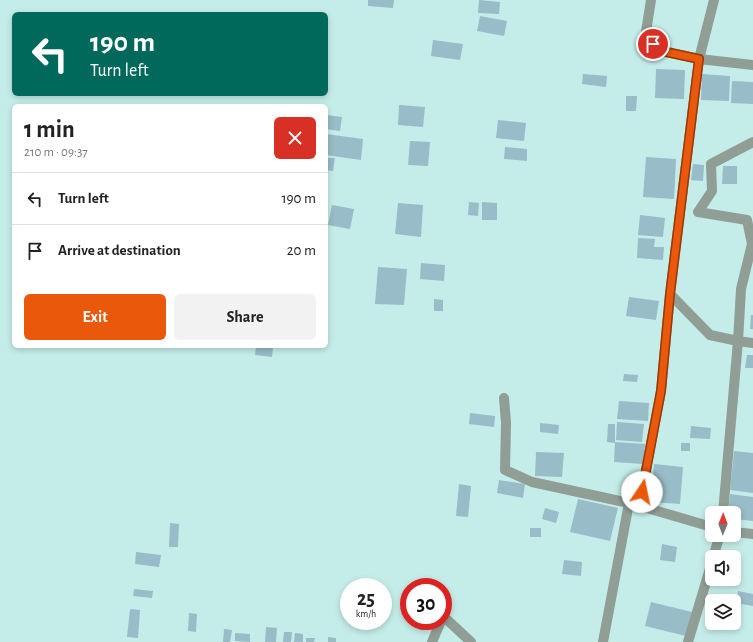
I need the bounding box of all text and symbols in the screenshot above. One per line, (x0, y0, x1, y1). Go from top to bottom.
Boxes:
pin (636, 27, 670, 61)
icon: left (24, 28, 76, 80)
text: 190 m (90, 29, 155, 57)
icon: arrive (642, 33, 664, 55)
text: Turn left (90, 62, 149, 80)
button: close (274, 117, 316, 159)
text: 1 min (24, 118, 75, 142)
text: 210 m · 09:37 (24, 146, 88, 159)
icon: left (24, 188, 46, 210)
text: Turn left (58, 191, 109, 206)
text: 190 m (281, 191, 316, 206)
icon: arrive (24, 240, 46, 262)
text: Arrive at destination (58, 243, 181, 258)
text: 20 m (287, 243, 316, 258)
button: Exit (24, 294, 166, 340)
button: Share (174, 294, 316, 340)
position arrow (621, 471, 663, 513)
north arrow (705, 506, 741, 542)
map controls (705, 506, 741, 630)
button: sound (705, 550, 741, 586)
speed limit sign: 30 (400, 578, 452, 630)
text: 25 (357, 589, 375, 609)
button: layers (705, 594, 741, 630)
text: km/h (356, 609, 376, 619)

